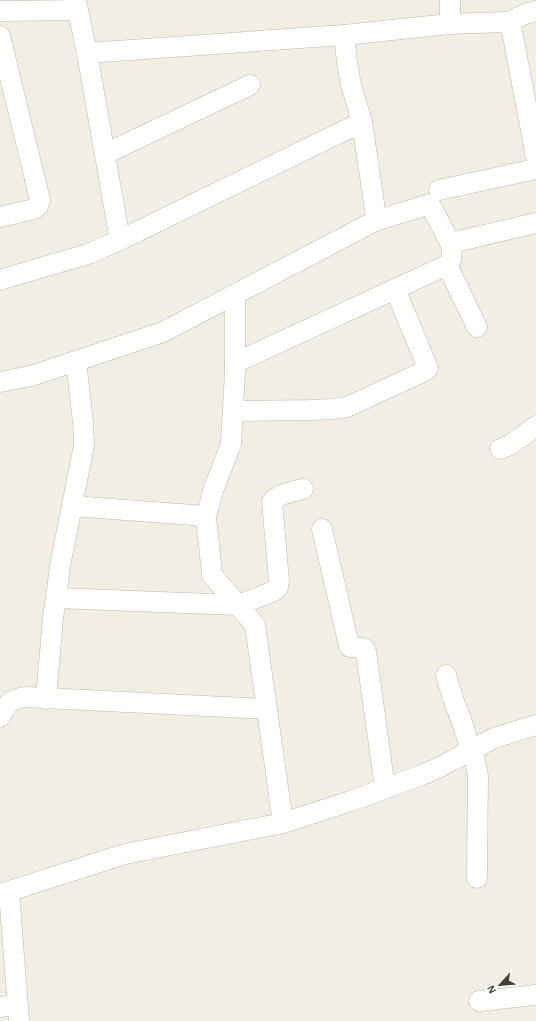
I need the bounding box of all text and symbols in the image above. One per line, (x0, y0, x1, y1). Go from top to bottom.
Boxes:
north arrow (480, 965, 520, 1005)
text: N (485, 983, 498, 995)

